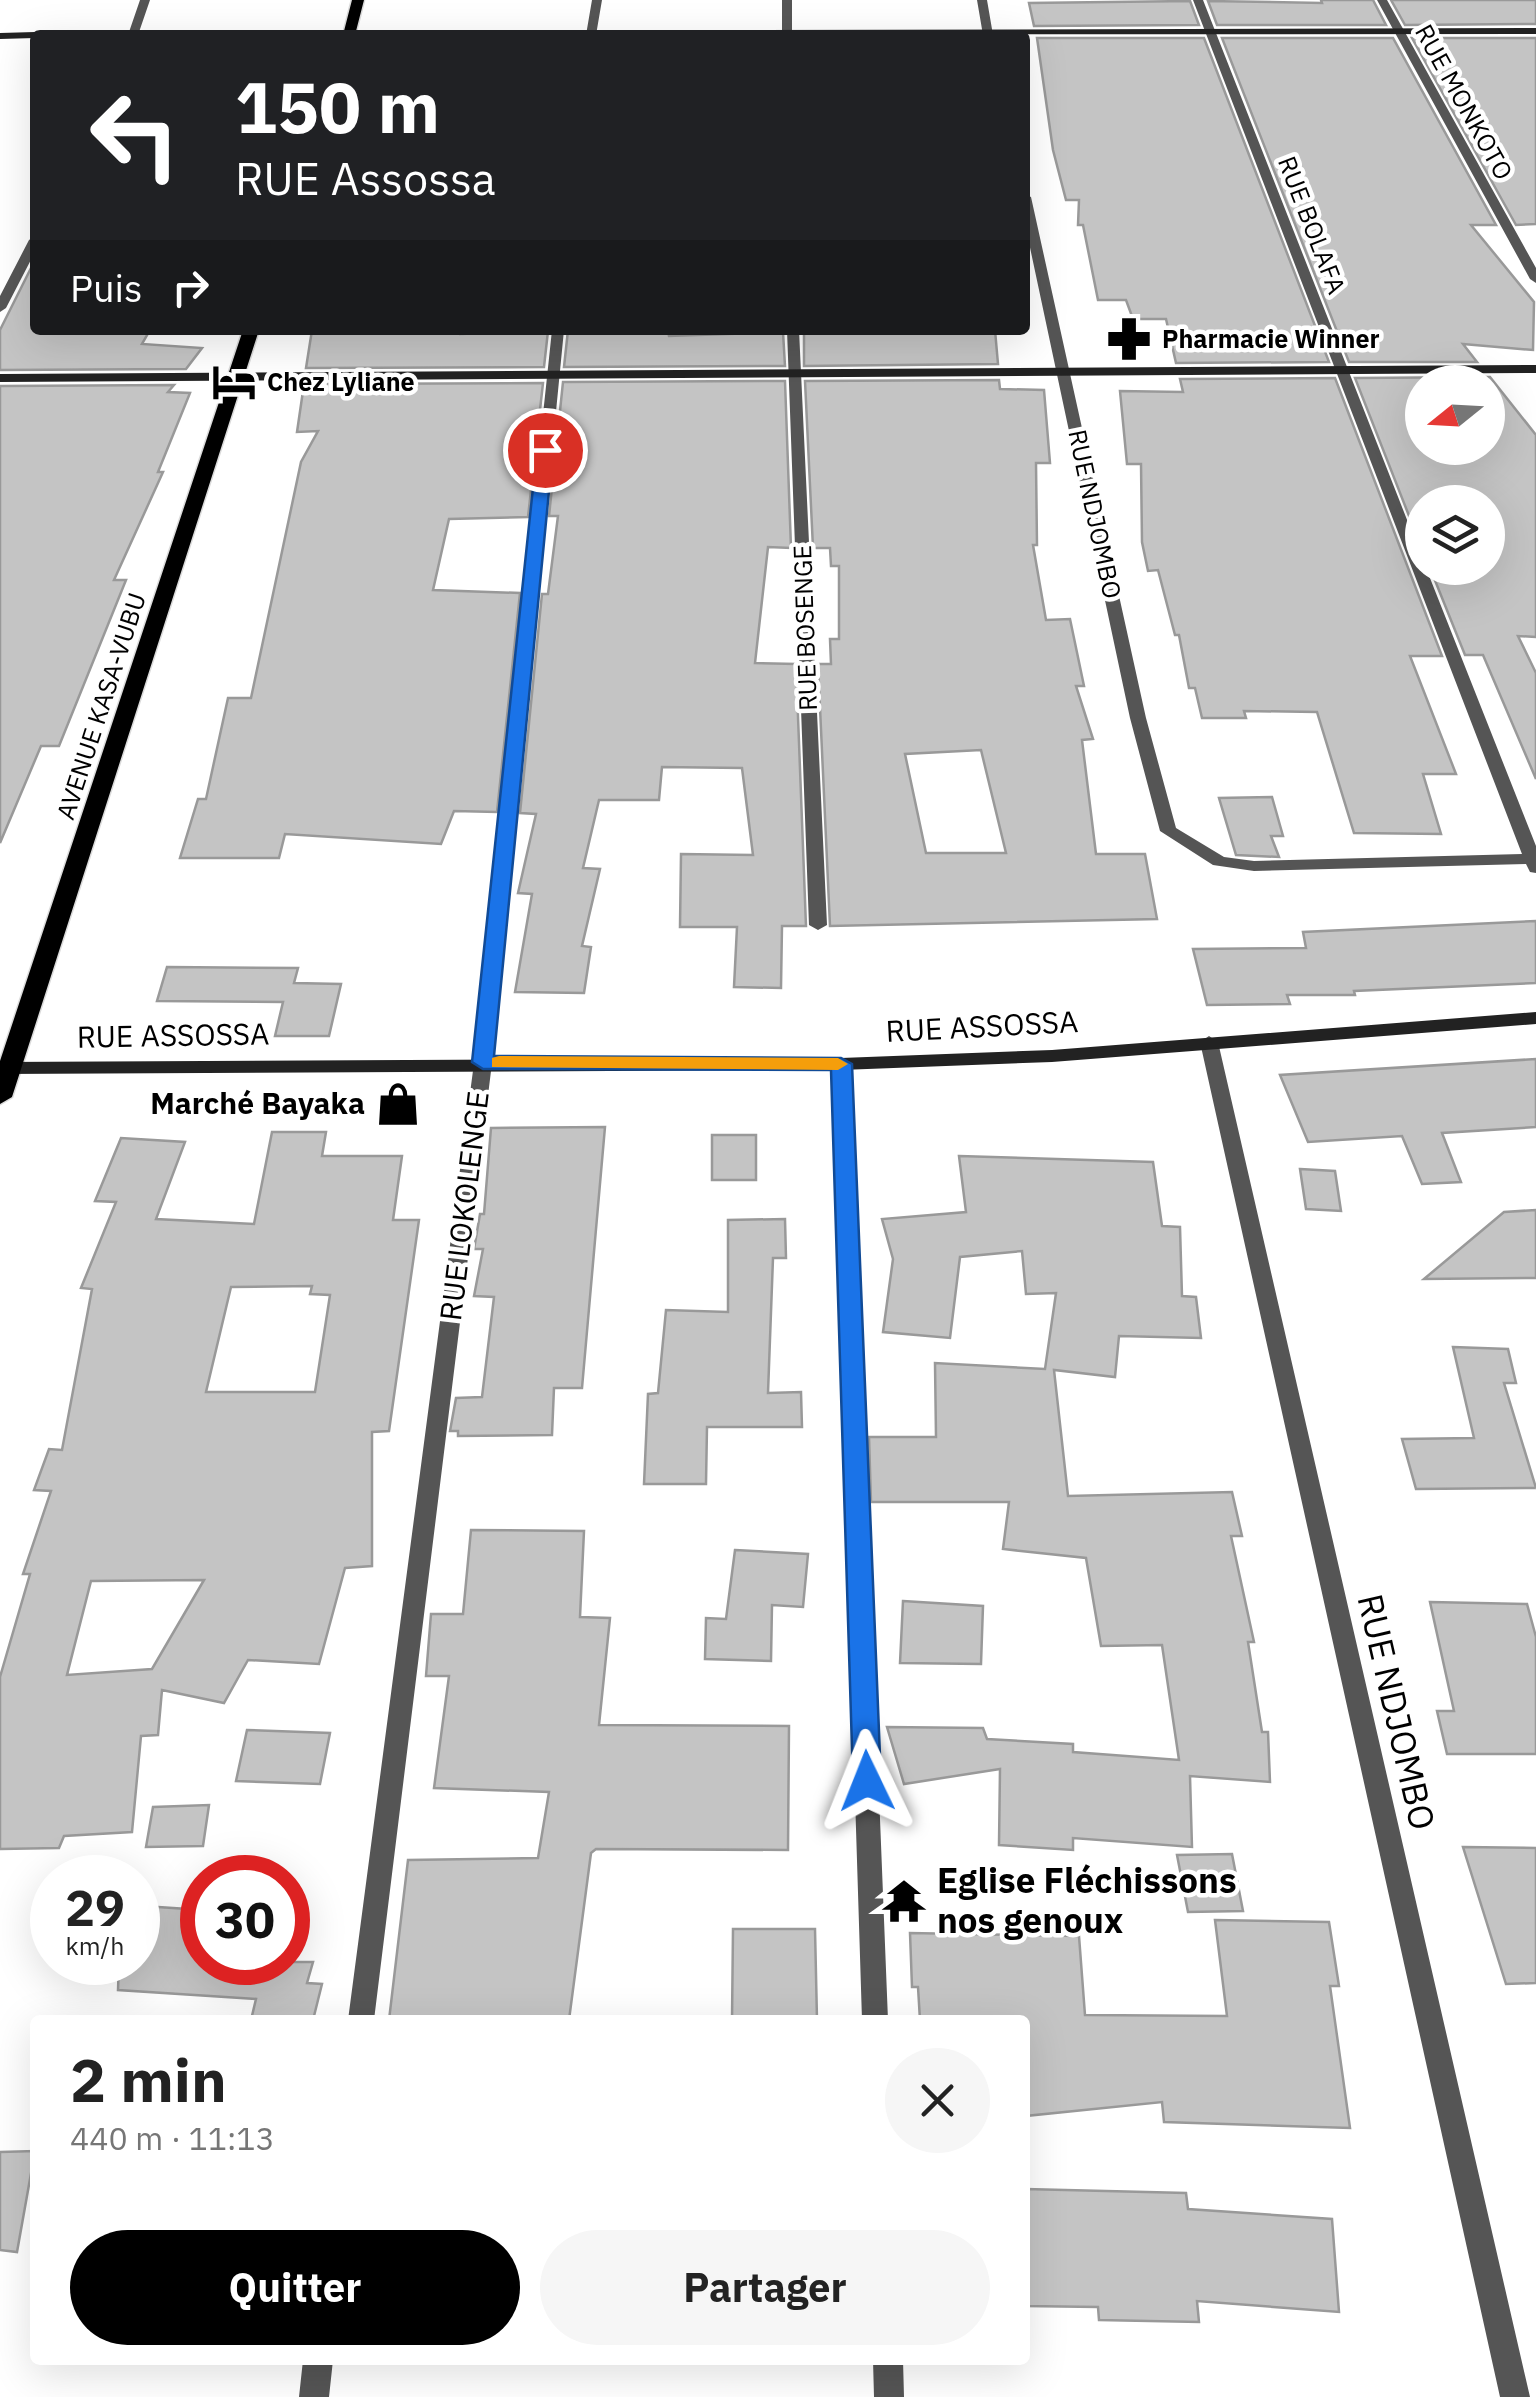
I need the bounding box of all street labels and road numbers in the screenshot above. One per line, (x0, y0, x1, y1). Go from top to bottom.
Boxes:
street label: RUE MONKOTO (1408, 18, 1521, 185)
street label: RUE BOLAFA (1271, 151, 1354, 298)
street label: RUE NDJOMBO (1061, 426, 1130, 601)
street label: RUE BOSENGE (785, 545, 824, 711)
street label: AVENUE KASA-VUBU (48, 588, 153, 823)
street label: RUE ASSOSSA (885, 1001, 1079, 1050)
street label: RUE ASSOSSA (76, 1013, 270, 1056)
street label: RUE LOKOLENGE (430, 1089, 497, 1323)
street label: RUE NDJOMBO (1347, 1589, 1446, 1834)

